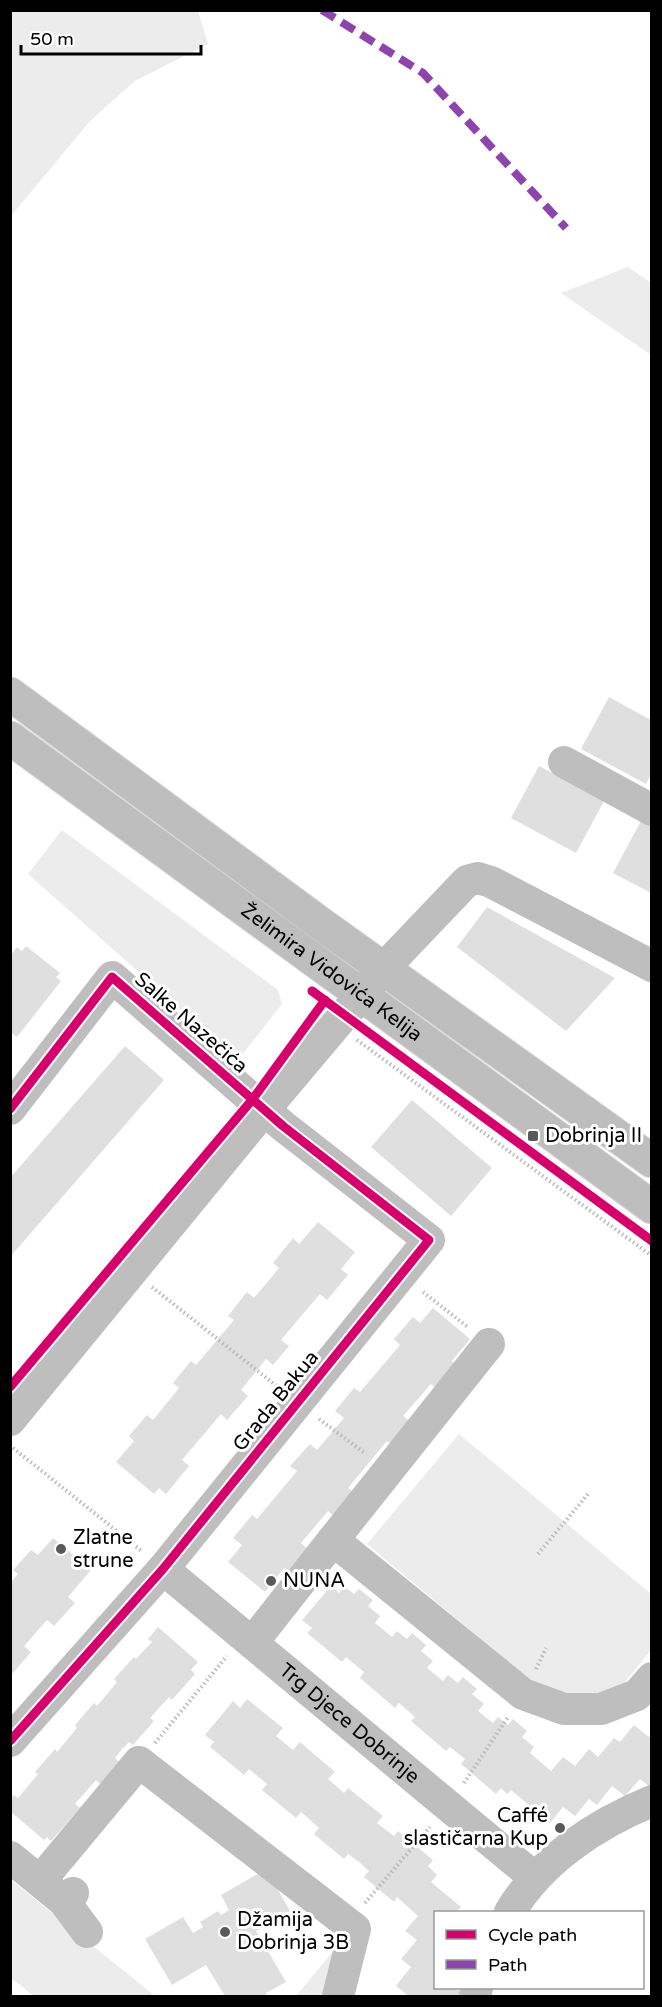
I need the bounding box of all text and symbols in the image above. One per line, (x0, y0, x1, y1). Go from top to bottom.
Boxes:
scale bar (21, 18, 201, 56)
text: 50 m (30, 28, 74, 50)
street label: Želimira Vidovića Kelija (236, 898, 427, 1047)
street label: Salke Nazečića (130, 967, 252, 1079)
place label: Dobrinja II (545, 1124, 642, 1148)
marker: Dobrinja II (526, 1129, 540, 1143)
street label: Grada Bakua (228, 1346, 324, 1456)
place label: Zlatne strune (73, 1526, 134, 1573)
marker: Zlatne strune (54, 1542, 68, 1556)
place label: NUNA (283, 1569, 345, 1593)
marker: NUNA (264, 1574, 278, 1588)
street label: Trg Djece Dobrinje (274, 1658, 424, 1789)
place label: Caffé slastičarna Kup (404, 1804, 548, 1851)
marker: Caffé slastičarna Kup (553, 1821, 567, 1835)
place label: Džamija Dobrinja 3B (237, 1908, 349, 1955)
legend (434, 1911, 644, 1989)
text: Cycle path (488, 1924, 577, 1946)
marker: Džamija Dobrinja 3B (218, 1925, 232, 1939)
text: Path (488, 1954, 527, 1976)

